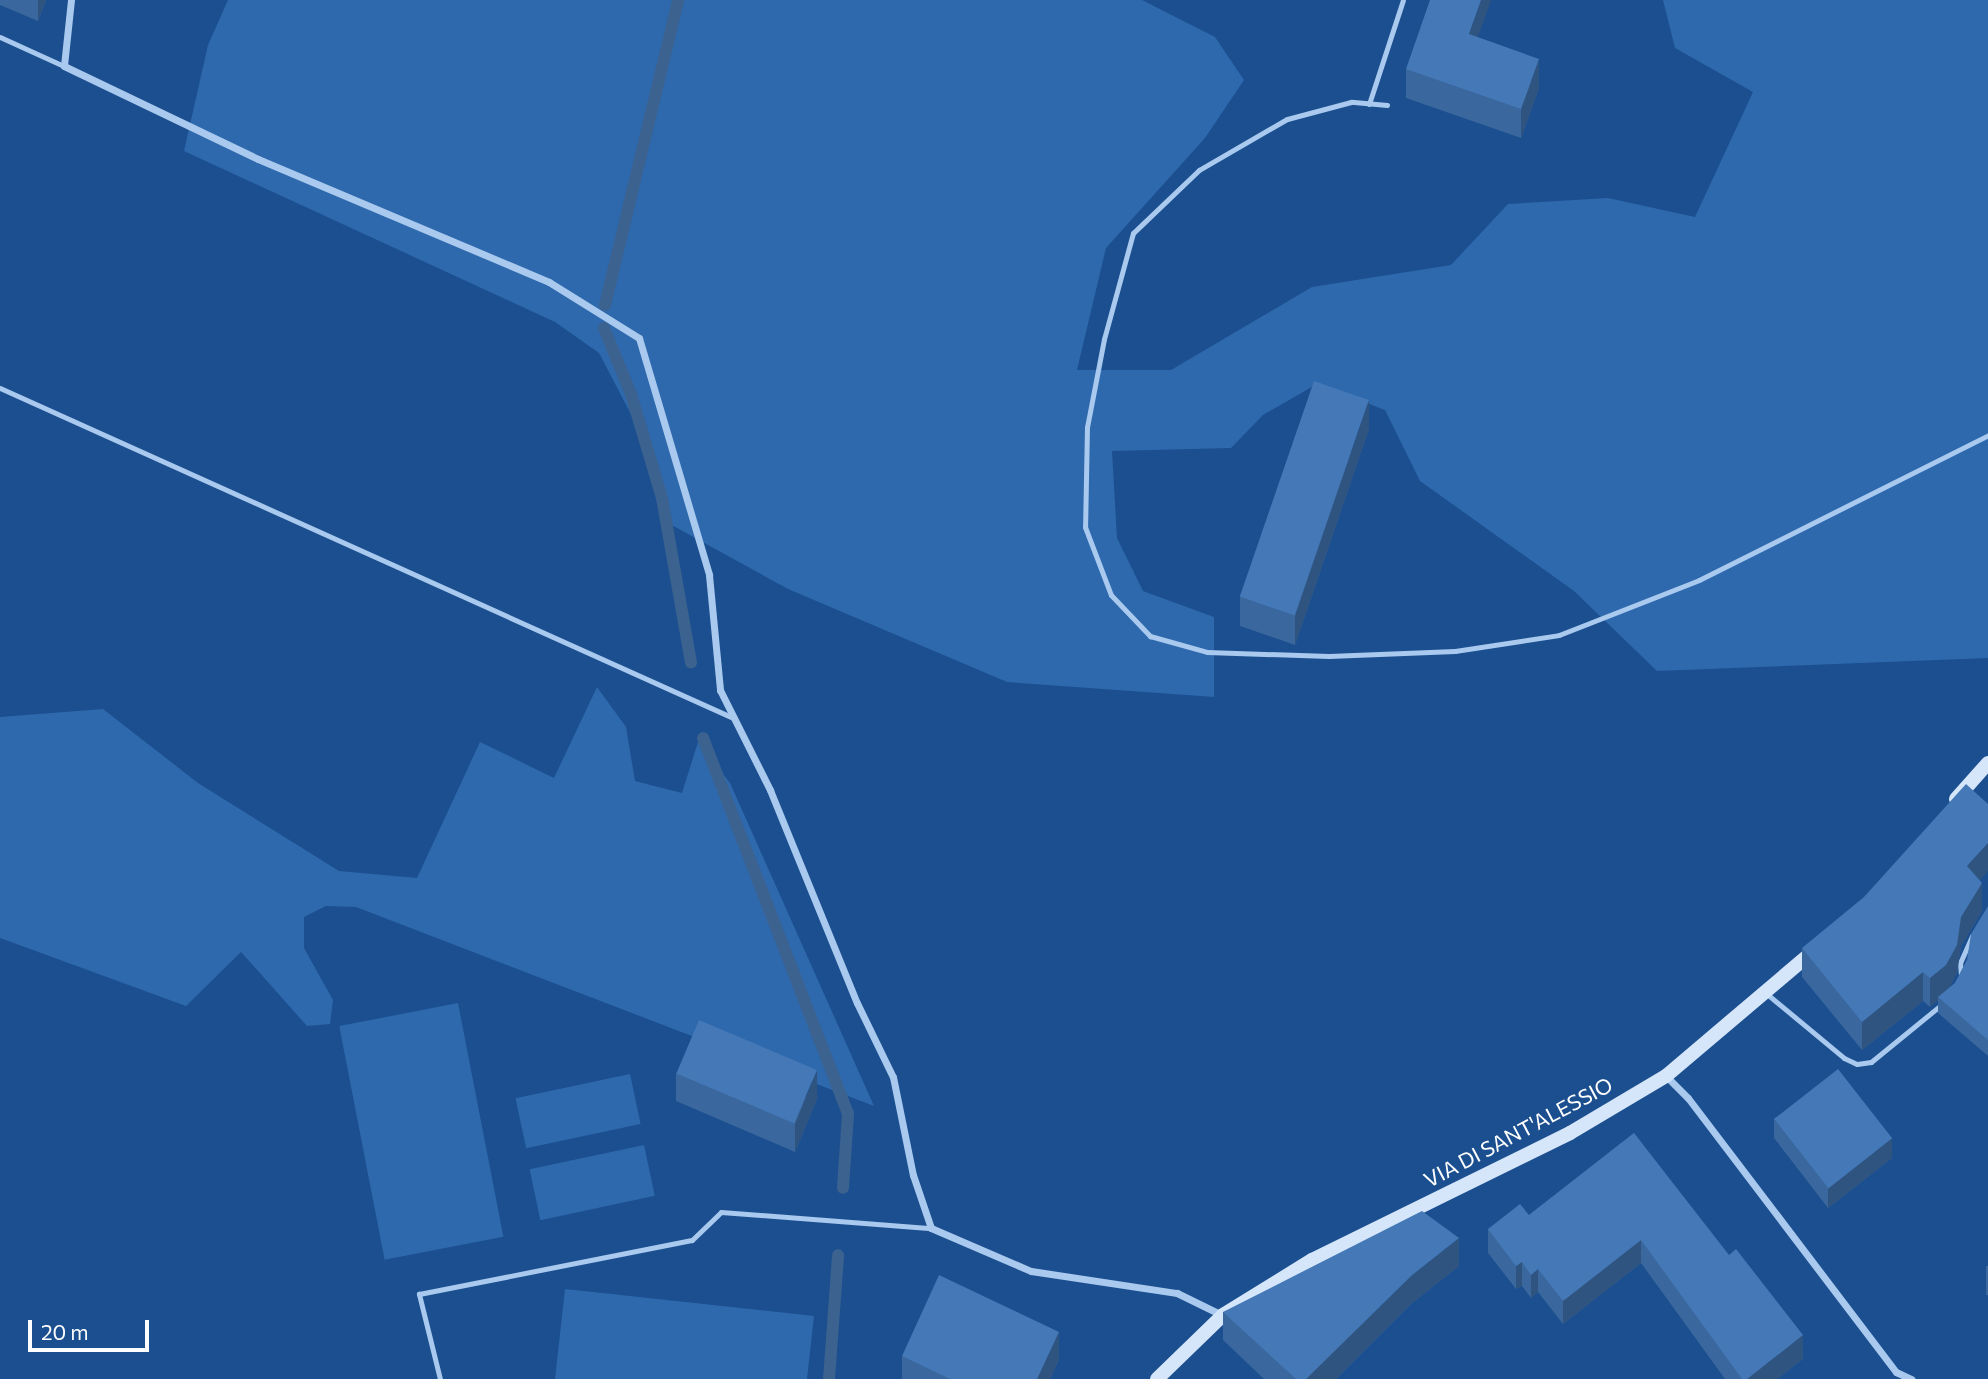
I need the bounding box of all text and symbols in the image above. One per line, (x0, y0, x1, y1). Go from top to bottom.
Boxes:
street label: VIA DI SANT'ALESSIO (1419, 1072, 1617, 1192)
scale bar (32, 1306, 152, 1350)
text: 20 m (41, 1319, 89, 1344)

